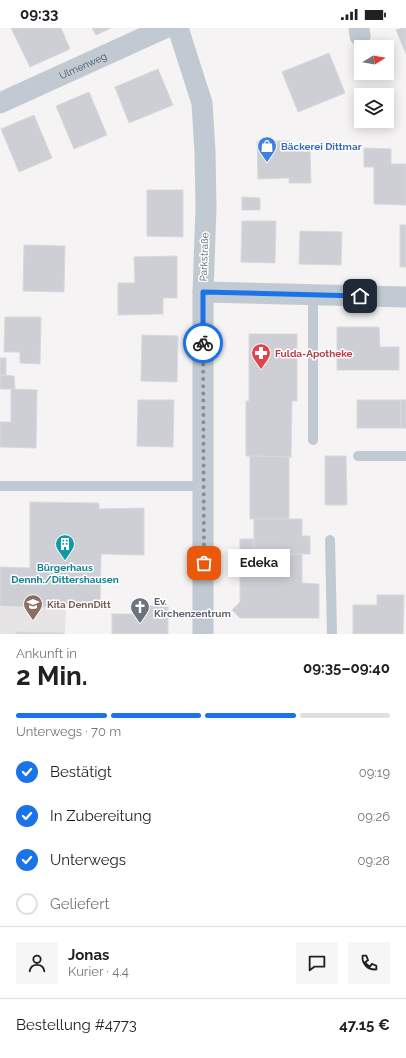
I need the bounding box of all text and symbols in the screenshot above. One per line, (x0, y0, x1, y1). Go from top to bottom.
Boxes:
text: 09:33 (20, 5, 59, 23)
north arrow (354, 40, 394, 80)
map controls (354, 40, 394, 128)
street label: Ulmenweg (57, 50, 108, 81)
button: layers (354, 88, 394, 128)
shop icon: Bäckerei Dittmar (256, 135, 278, 163)
place label: Bäckerei Dittmar (281, 141, 362, 152)
street label: Parkstraße (198, 232, 210, 282)
pin (343, 279, 377, 313)
icon: home (349, 285, 371, 307)
courier (183, 323, 223, 363)
icon: bike (192, 332, 214, 354)
pharmacy icon: Fulda-Apotheke (250, 342, 272, 370)
place label: Fulda-Apotheke (275, 348, 352, 359)
building icon: Bürgerhaus Dennh./Dittershausen (54, 533, 76, 561)
pin (187, 546, 221, 580)
callout: Edeka (228, 549, 290, 577)
icon: bag (193, 552, 215, 574)
text: Edeka (240, 555, 278, 570)
place label: Bürgerhaus Dennh./Dittershausen (11, 562, 119, 585)
school or university icon: Kita DennDitt (22, 593, 44, 621)
church icon: Ev. Kirchenzentrum (129, 596, 151, 624)
place label: Ev. Kirchenzentrum (154, 596, 231, 619)
place label: Kita DennDitt (47, 599, 111, 610)
text: Ankunft in (16, 646, 77, 661)
text: 09:35–09:40 (303, 659, 390, 677)
text: 2 Min. (16, 661, 88, 691)
text: Unterwegs · 70 m (16, 724, 121, 739)
icon: check (16, 761, 38, 783)
text: Bestätigt (50, 763, 112, 781)
text: 09:19 (359, 765, 390, 780)
icon: check (16, 805, 38, 827)
text: In Zubereitung (50, 807, 152, 825)
text: 09:26 (357, 809, 390, 824)
icon: check (16, 849, 38, 871)
text: Unterwegs (50, 851, 126, 869)
text: 09:28 (357, 853, 390, 868)
text: Geliefert (50, 895, 109, 913)
button: person (16, 942, 58, 984)
button: chat (296, 942, 338, 984)
button: phone (348, 942, 390, 984)
text: Jonas (68, 946, 109, 964)
text: Kurier · 4.4 (68, 964, 129, 979)
text: Bestellung #4773 (16, 1016, 137, 1034)
text: 47.15 € (339, 1016, 390, 1034)

